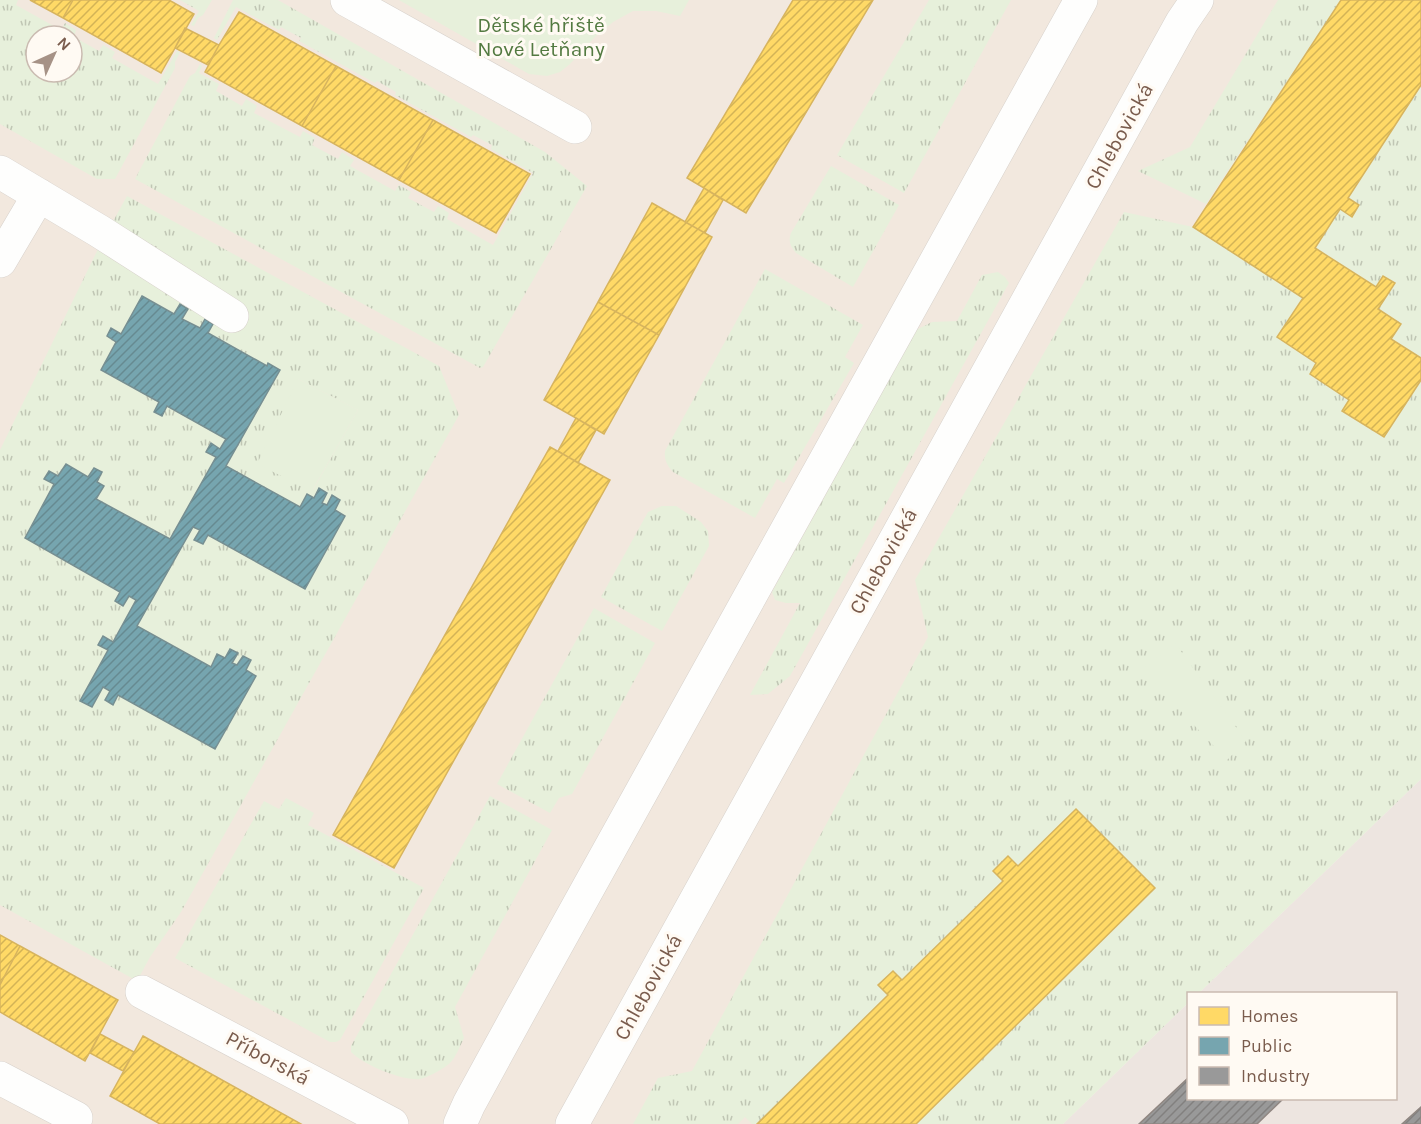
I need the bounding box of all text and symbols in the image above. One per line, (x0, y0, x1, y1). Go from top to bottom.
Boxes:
park label: Dětské hřiště Nové Letňany (477, 13, 605, 61)
north arrow (24, 24, 84, 84)
text: N (53, 33, 75, 55)
street label: Chlebovická (1080, 79, 1158, 193)
street label: Chlebovická (844, 504, 922, 618)
street label: Chlebovická (609, 930, 687, 1044)
legend (1187, 992, 1397, 1100)
text: Homes (1241, 1005, 1298, 1027)
street label: Příborská (222, 1026, 314, 1090)
text: Public (1241, 1035, 1292, 1057)
text: Industry (1241, 1065, 1310, 1087)

